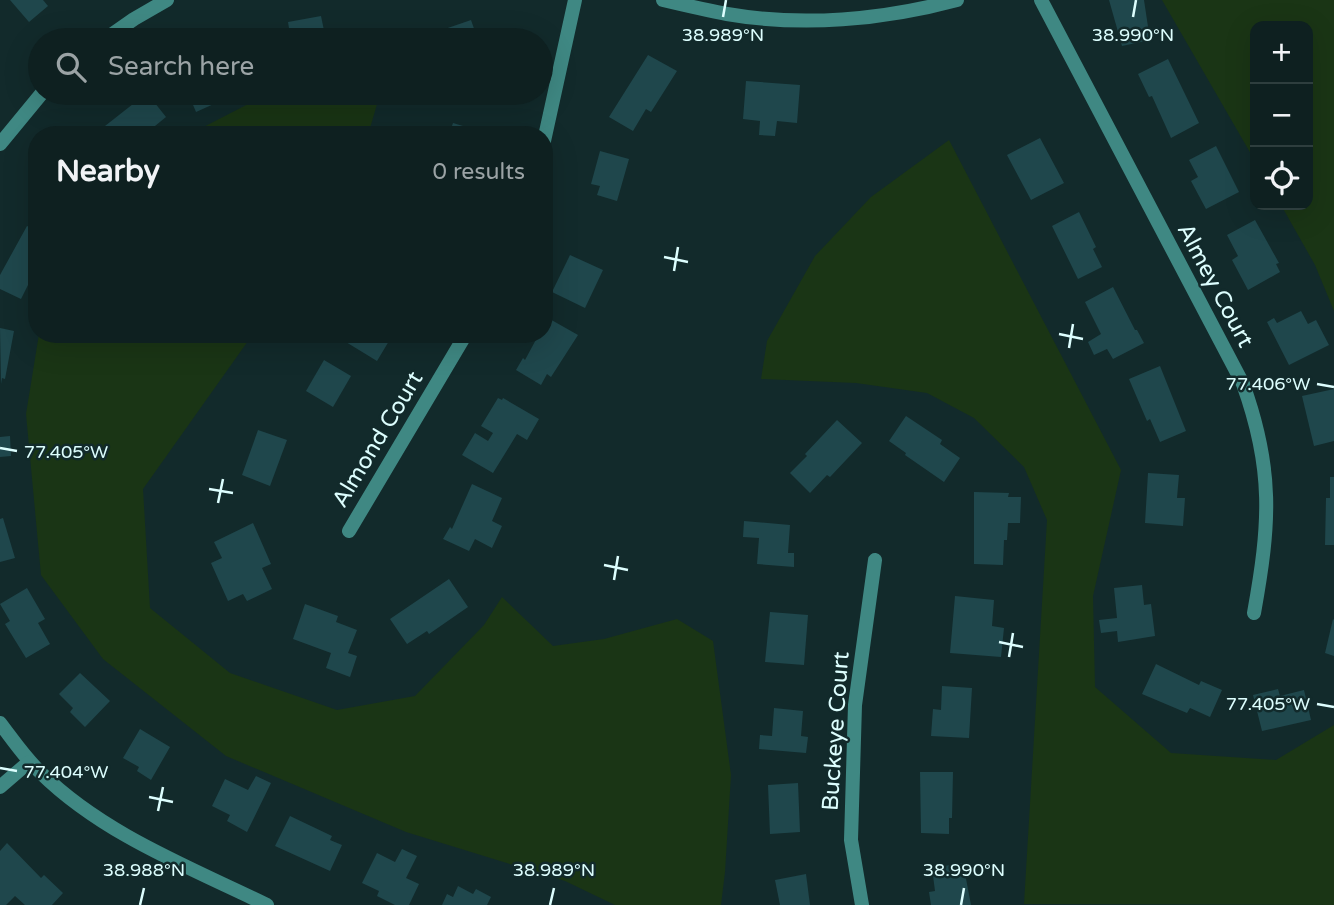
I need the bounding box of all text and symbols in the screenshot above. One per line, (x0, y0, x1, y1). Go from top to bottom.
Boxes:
map controls (1250, 21, 1313, 210)
button: + (1250, 21, 1313, 84)
text: 38.989°N (682, 24, 764, 46)
text: 38.990°N (1092, 24, 1174, 46)
search box (28, 28, 553, 105)
icon: search (52, 48, 90, 86)
text: Search here (108, 51, 254, 82)
button: − (1250, 84, 1313, 147)
button: locate (1250, 147, 1313, 210)
text: Nearby (56, 153, 160, 190)
text: 0 results (432, 158, 525, 186)
street label: Almey Court (1171, 219, 1260, 352)
street label: Almond Court (326, 366, 430, 513)
text: 77.406°W (1226, 373, 1310, 395)
text: 77.405°W (24, 441, 108, 463)
street label: Buckeye Court (816, 650, 856, 812)
text: 77.405°W (1226, 693, 1310, 715)
text: 77.404°W (24, 761, 108, 783)
text: 38.988°N (103, 859, 185, 881)
text: 38.989°N (513, 859, 595, 881)
text: 38.990°N (923, 859, 1005, 881)

